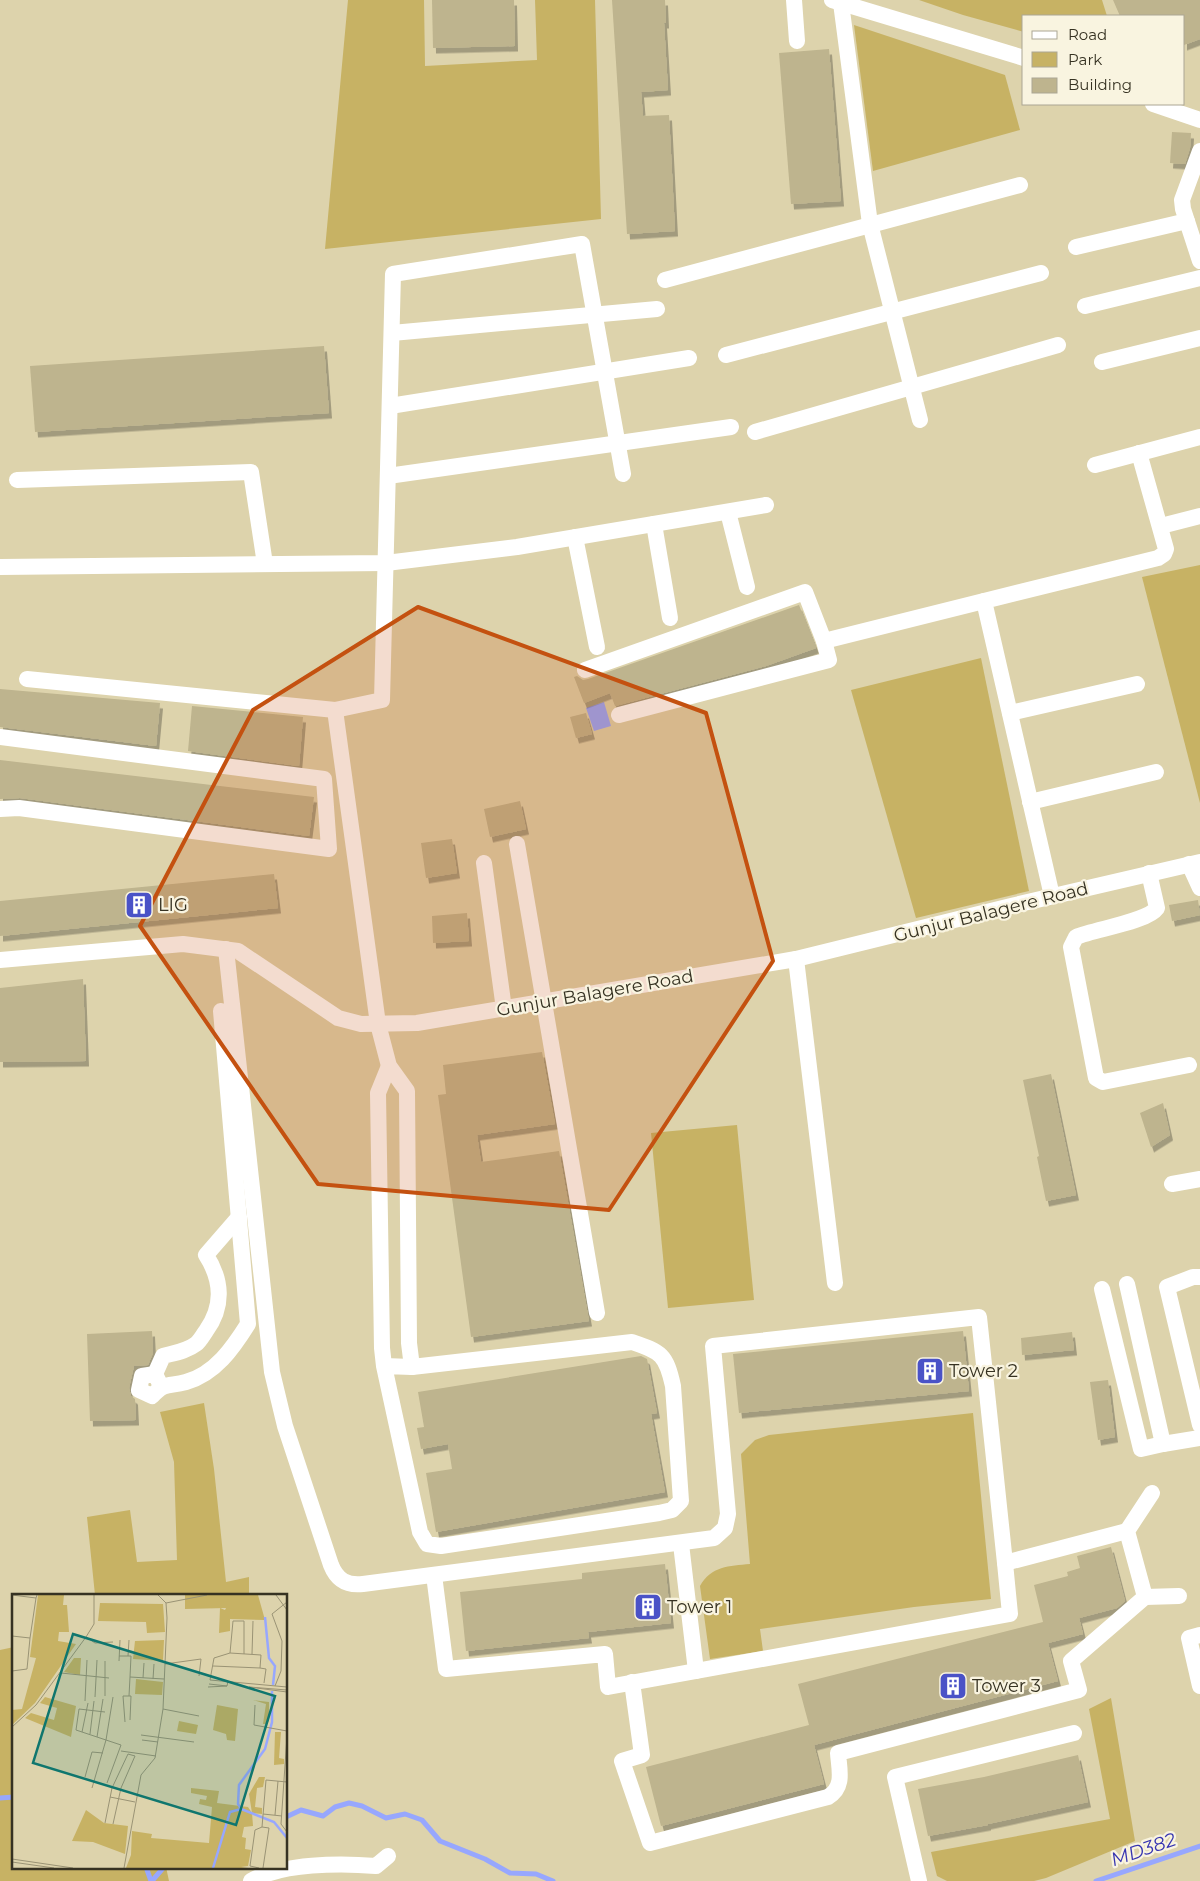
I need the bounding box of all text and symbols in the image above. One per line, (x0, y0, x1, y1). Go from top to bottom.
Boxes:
legend (1022, 15, 1185, 105)
text: Road (1068, 25, 1107, 44)
text: Park (1068, 50, 1102, 69)
text: Building (1068, 75, 1132, 94)
street label: Gunjur Balagere Road (891, 877, 1091, 947)
building icon: LIG (124, 890, 154, 920)
place label: LIG (158, 894, 188, 916)
street label: Gunjur Balagere Road (495, 965, 695, 1021)
building icon: Tower 2 (915, 1356, 945, 1386)
place label: Tower 2 (949, 1360, 1018, 1382)
building icon: Tower 1 (633, 1592, 663, 1622)
inset map (12, 1594, 288, 1868)
place label: Tower 1 (667, 1596, 732, 1618)
building icon: Tower 3 (938, 1671, 968, 1701)
place label: Tower 3 (972, 1675, 1041, 1697)
water label: MD382 (1108, 1828, 1179, 1871)

